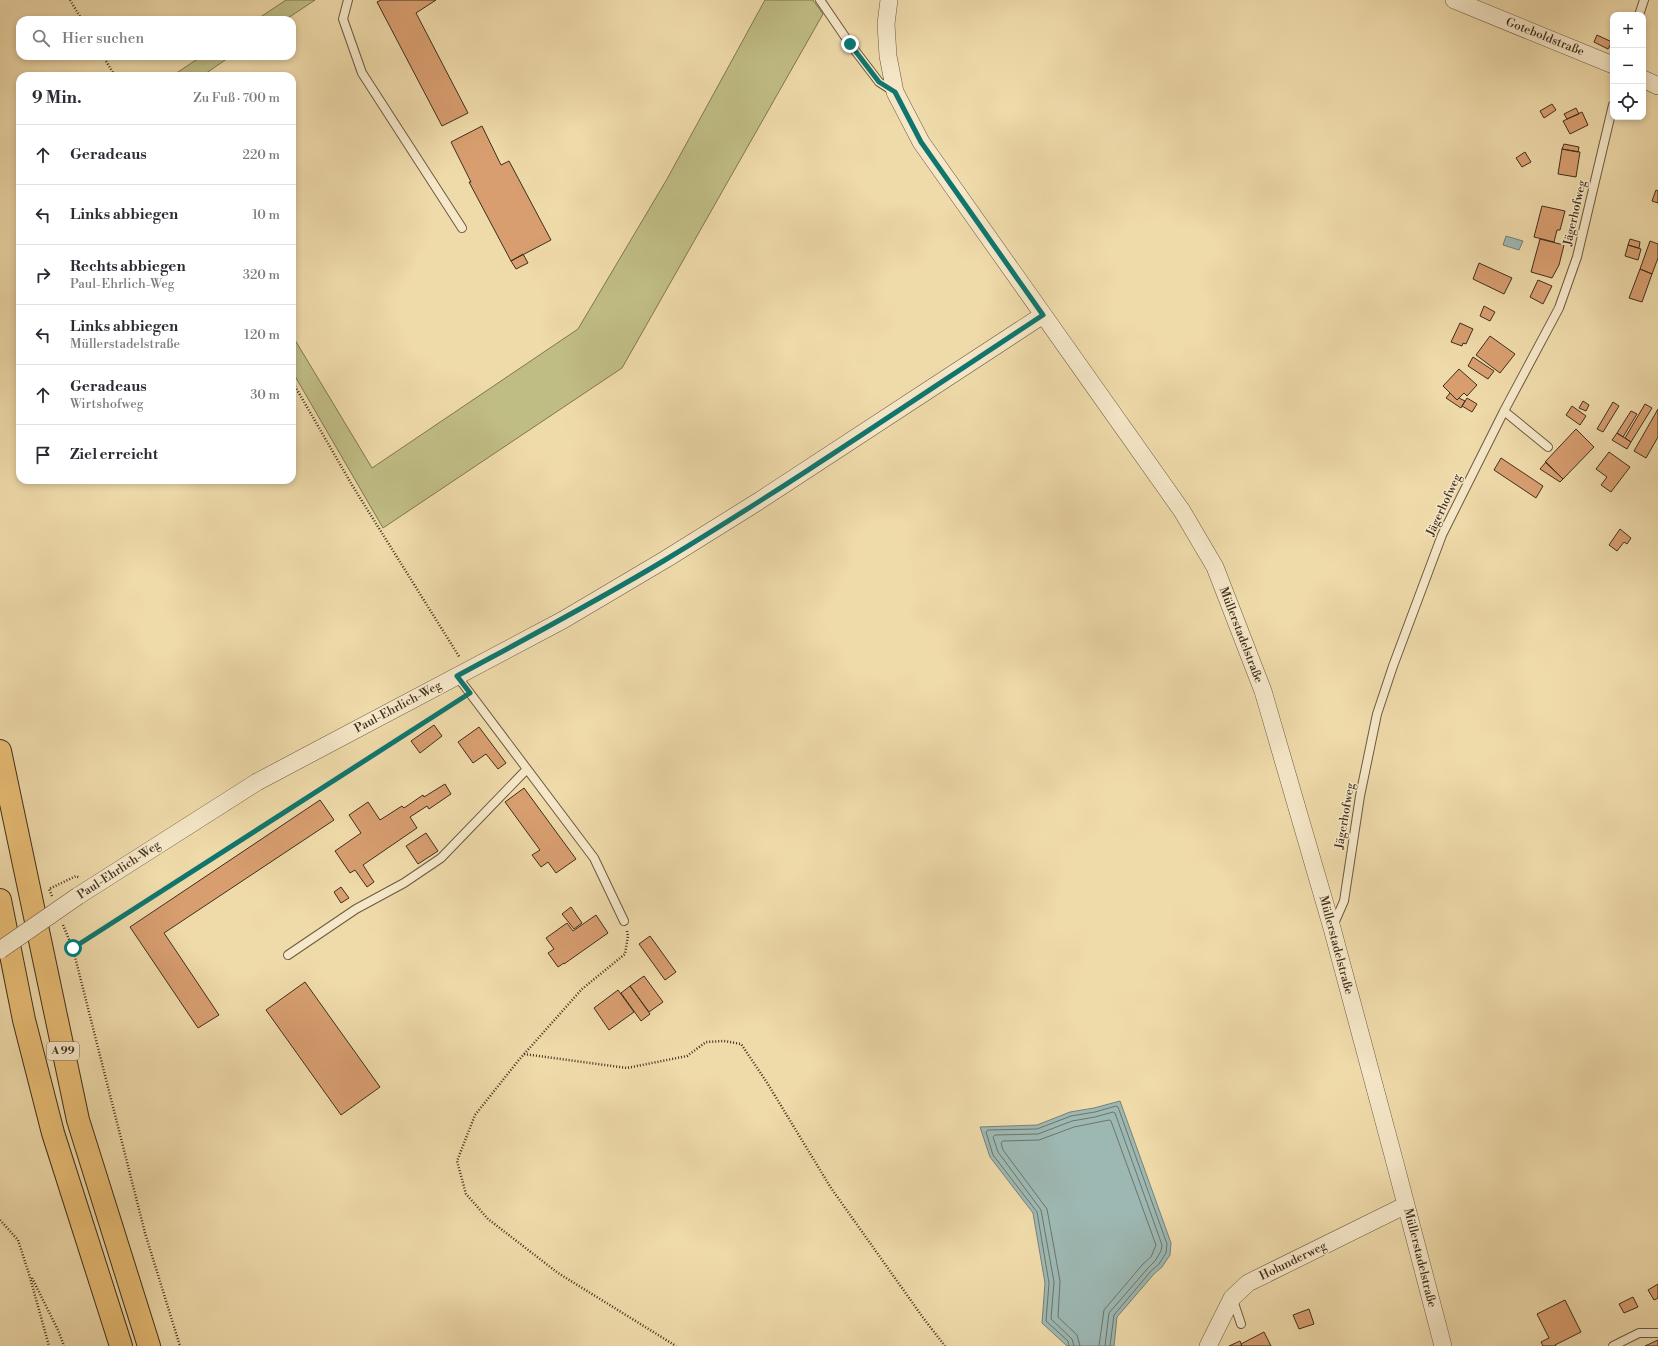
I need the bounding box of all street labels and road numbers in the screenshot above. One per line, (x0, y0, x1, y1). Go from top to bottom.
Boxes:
street label: Goteboldstraße (1504, 14, 1586, 60)
street label: Jägerhofweg (1560, 178, 1590, 248)
street label: Jägerhofweg (1423, 471, 1465, 539)
street label: Müllerstadelstraße (1216, 585, 1266, 685)
street label: Paul-Ehrlich-Weg (352, 677, 445, 736)
street label: Jägerhofweg (1332, 781, 1358, 851)
street label: Paul-Ehrlich-Weg (74, 837, 164, 903)
street label: Müllerstadelstraße (1316, 894, 1356, 996)
road number: A 99 (47, 1042, 79, 1060)
street label: Müllerstadelstraße (1400, 1207, 1440, 1309)
street label: Holunderweg (1257, 1238, 1330, 1284)

